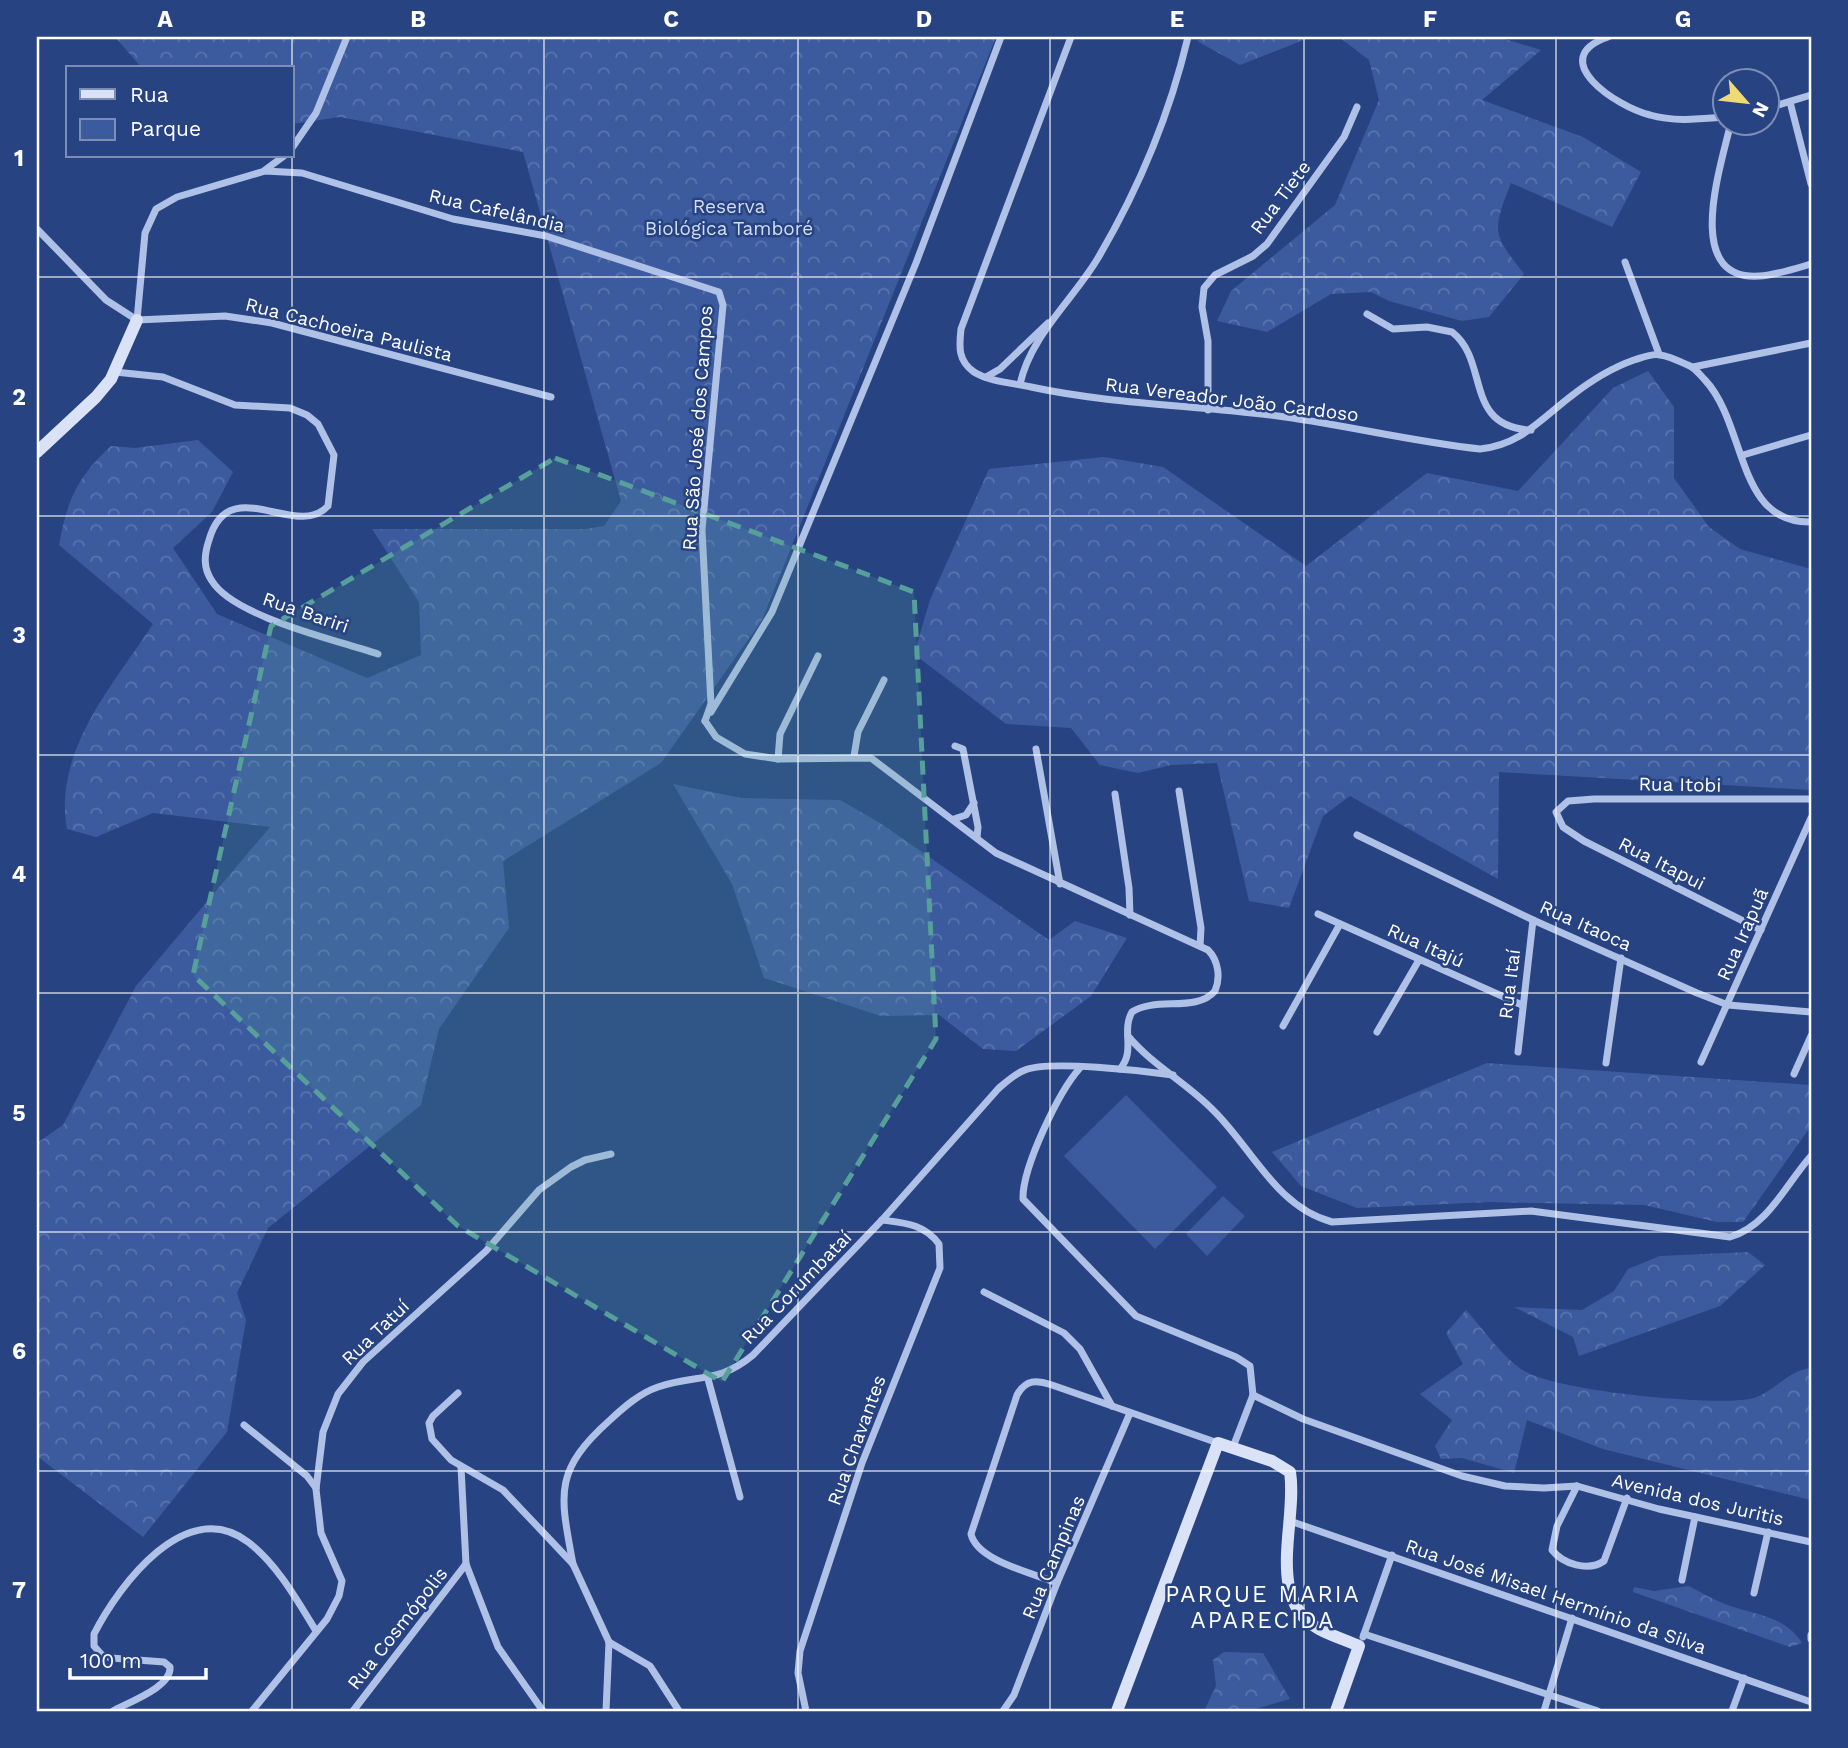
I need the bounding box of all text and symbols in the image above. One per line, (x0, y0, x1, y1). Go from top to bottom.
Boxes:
text: A (157, 6, 173, 33)
text: B (410, 6, 426, 33)
text: C (663, 6, 679, 33)
text: D (916, 6, 932, 33)
text: E (1170, 6, 1184, 33)
text: F (1423, 6, 1437, 33)
text: G (1675, 6, 1691, 33)
legend (66, 66, 294, 158)
north arrow (1712, 66, 1782, 136)
text: Rua (130, 82, 169, 107)
text: N (1747, 98, 1774, 121)
text: Parque (130, 116, 201, 141)
text: 1 (14, 145, 24, 172)
street label: Rua Tiete (1245, 156, 1316, 239)
street label: Rua Cafelândia (427, 184, 567, 237)
park label: Reserva Biológica Tamboré (645, 195, 813, 240)
street label: Rua Cachoeira Paulista (243, 293, 455, 366)
street label: Rua São José dos Campos (677, 305, 718, 551)
street label: Rua Vereador João Cardoso (1104, 373, 1360, 426)
text: 2 (12, 384, 26, 411)
street label: Rua Bariri (260, 587, 352, 638)
text: 3 (12, 622, 26, 649)
street label: Rua Itobi (1638, 772, 1722, 797)
street label: Rua Itapui (1615, 832, 1709, 895)
text: 4 (12, 861, 27, 888)
street label: Rua Irapuã (1712, 884, 1773, 984)
street label: Rua Itaoca (1536, 895, 1635, 956)
street label: Rua Itajú (1384, 918, 1468, 973)
street label: Rua Itaí (1494, 948, 1525, 1020)
text: 5 (12, 1100, 26, 1127)
street label: Rua Corumbataí (736, 1226, 856, 1349)
street label: Rua Tatuí (337, 1295, 414, 1370)
text: 6 (12, 1338, 26, 1365)
street label: Rua Chavantes (822, 1372, 891, 1509)
street label: Avenida dos Juritis (1610, 1469, 1786, 1530)
street label: Rua Campinas (1017, 1492, 1090, 1623)
street label: Rua José Misael Hermínio da Silva (1402, 1534, 1709, 1659)
street label: Rua Cosmópolis (342, 1562, 452, 1694)
text: 7 (12, 1577, 26, 1604)
district label: PARQUE MARIA APARECIDA (1165, 1581, 1361, 1634)
scale bar (70, 1636, 206, 1680)
text: 100 m (80, 1648, 142, 1673)

